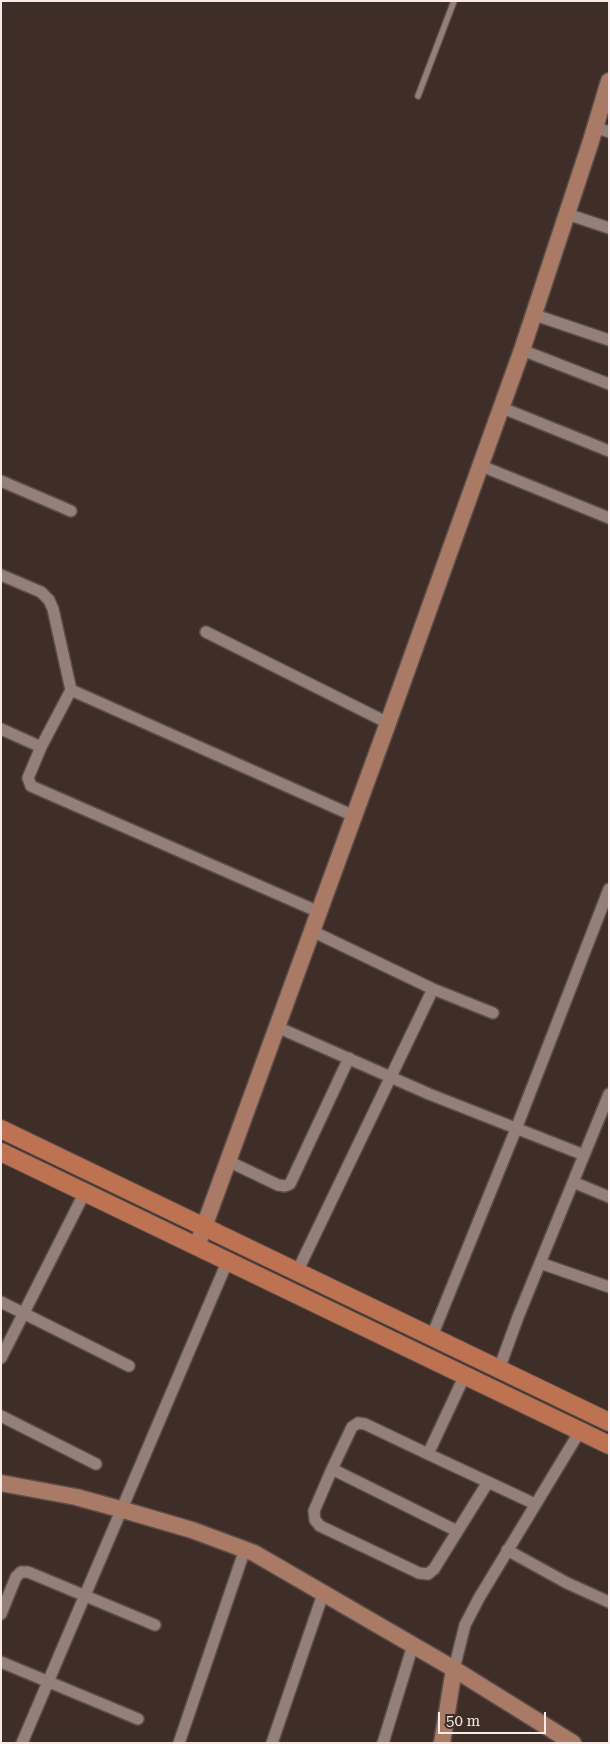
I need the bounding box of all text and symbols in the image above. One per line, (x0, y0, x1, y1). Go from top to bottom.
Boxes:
scale bar (440, 1702, 548, 1734)
text: 50 m (446, 1712, 480, 1730)

